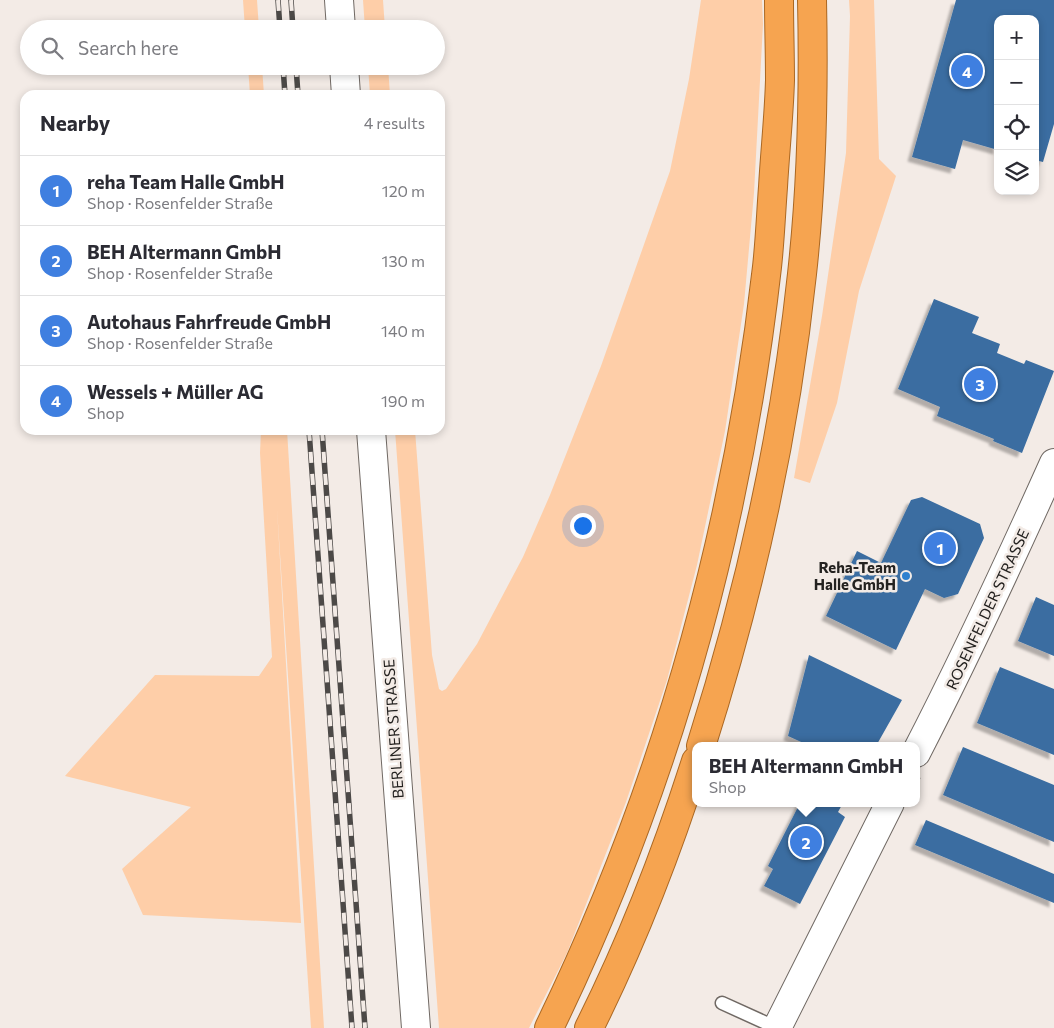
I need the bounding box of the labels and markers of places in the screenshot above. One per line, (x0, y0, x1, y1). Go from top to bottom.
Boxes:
pin: 4 (951, 52, 983, 90)
pin: 3 (964, 365, 996, 403)
pin: 1 (924, 529, 956, 567)
place label: Reha-Team Halle GmbH (814, 558, 896, 593)
marker: Reha-Team Halle GmbH (900, 570, 912, 582)
pin: 2 (790, 823, 822, 861)

